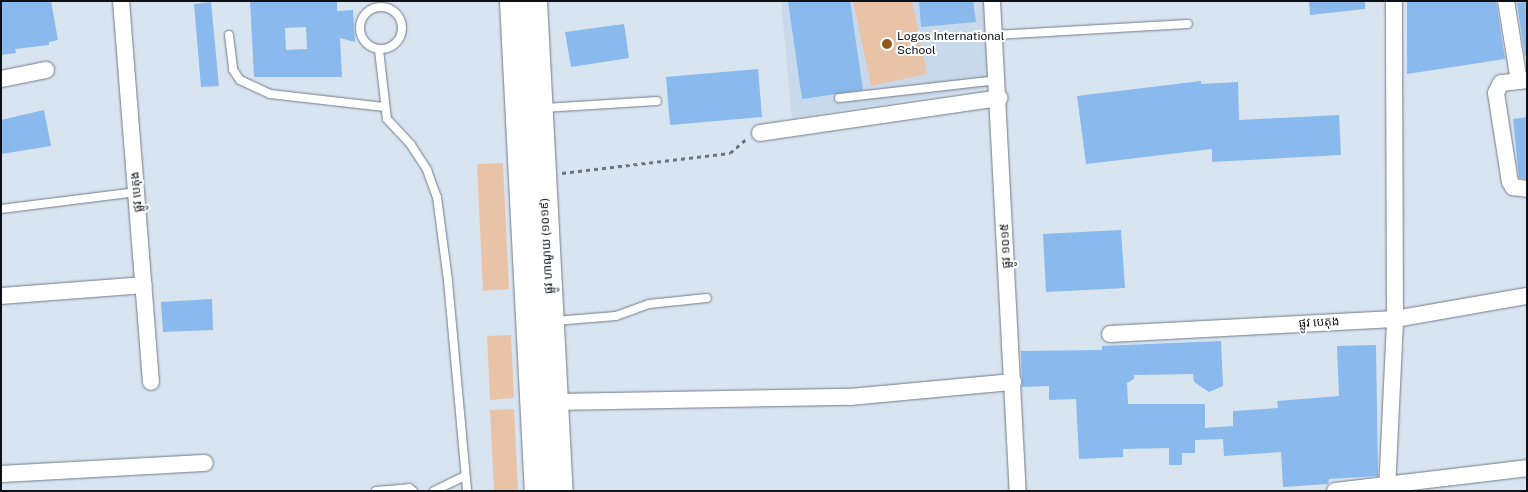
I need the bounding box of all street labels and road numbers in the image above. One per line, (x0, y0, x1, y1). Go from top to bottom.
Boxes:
street label: ផ្លូវ បេតុង (128, 171, 146, 213)
street label: ផ្លូវ ហាណូយ (១០១៩) (537, 198, 557, 294)
street label: ផ្លូវ ១០១៥ (998, 223, 1014, 269)
street label: ផ្លូវ បេតុង (1298, 315, 1340, 331)

